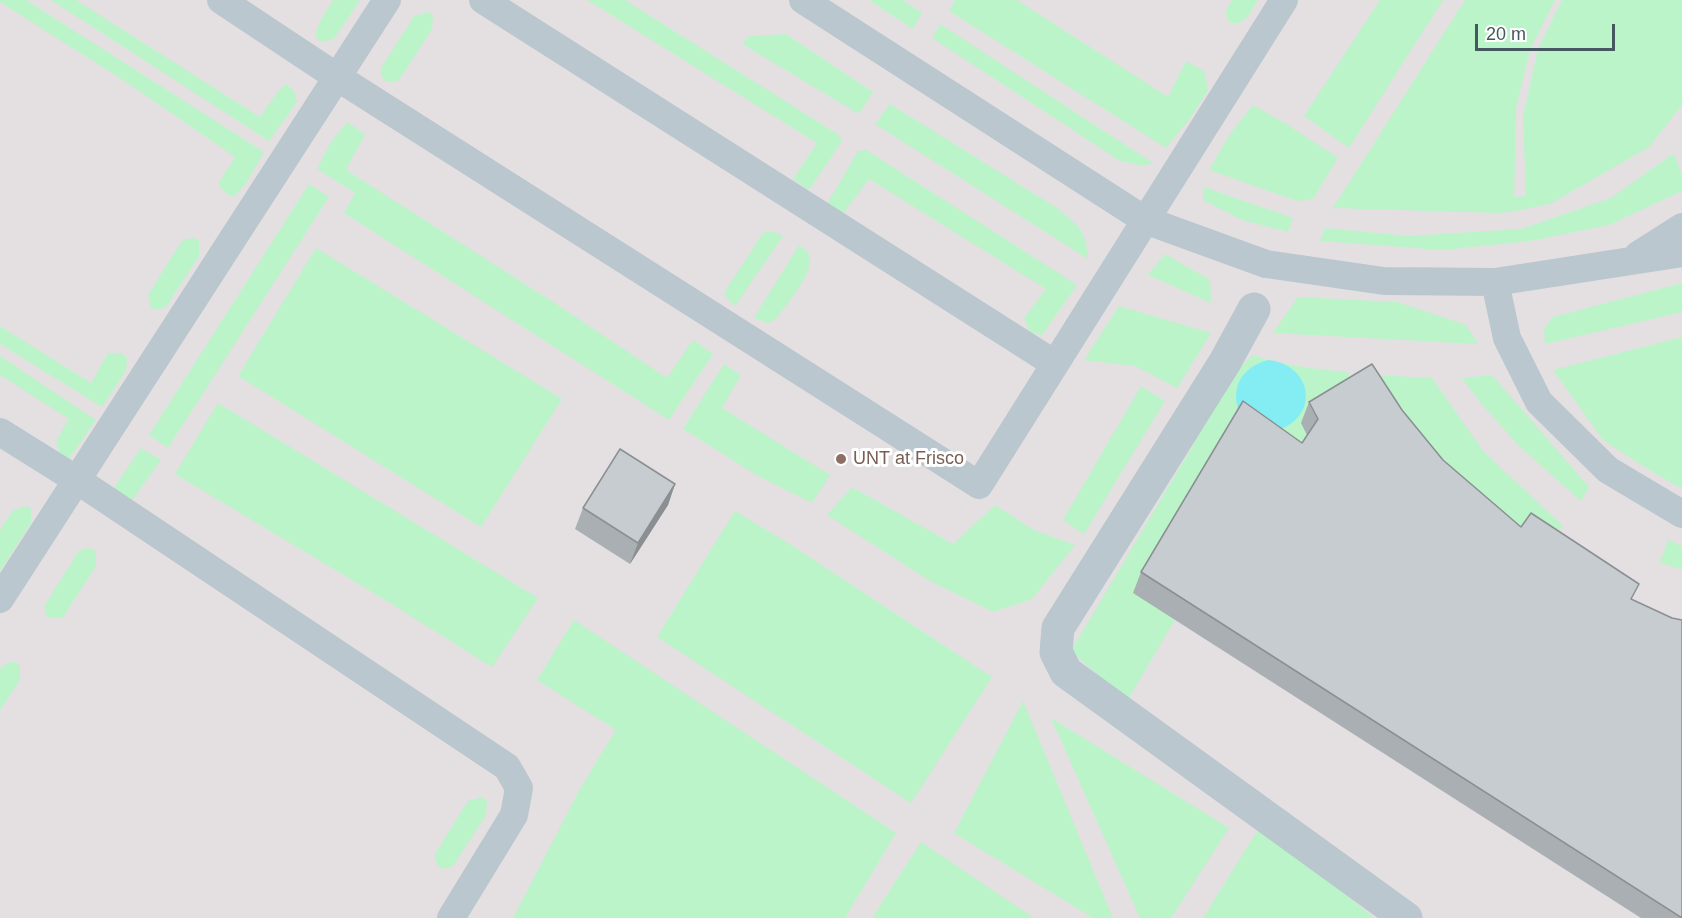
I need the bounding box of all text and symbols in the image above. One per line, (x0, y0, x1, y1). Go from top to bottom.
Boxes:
scale bar (1478, 12, 1618, 50)
text: 20 m (1486, 24, 1526, 44)
place label: UNT at Frisco (853, 448, 964, 470)
marker: UNT at Frisco (834, 452, 848, 466)

